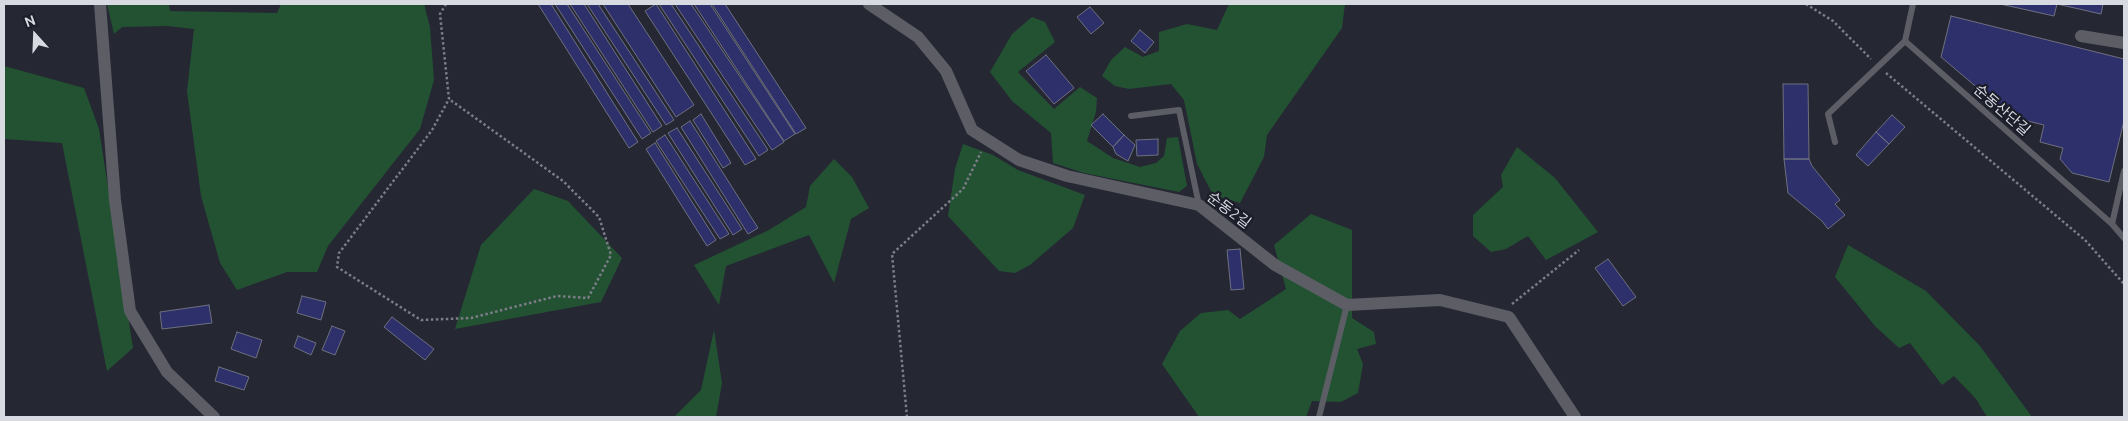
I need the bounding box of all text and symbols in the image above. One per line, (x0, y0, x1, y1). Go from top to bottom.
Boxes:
north arrow (10, 10, 60, 60)
text: N (22, 12, 38, 30)
street label: 순동산단길 (1970, 81, 2034, 139)
street label: 순동2길 (1204, 188, 1254, 232)

